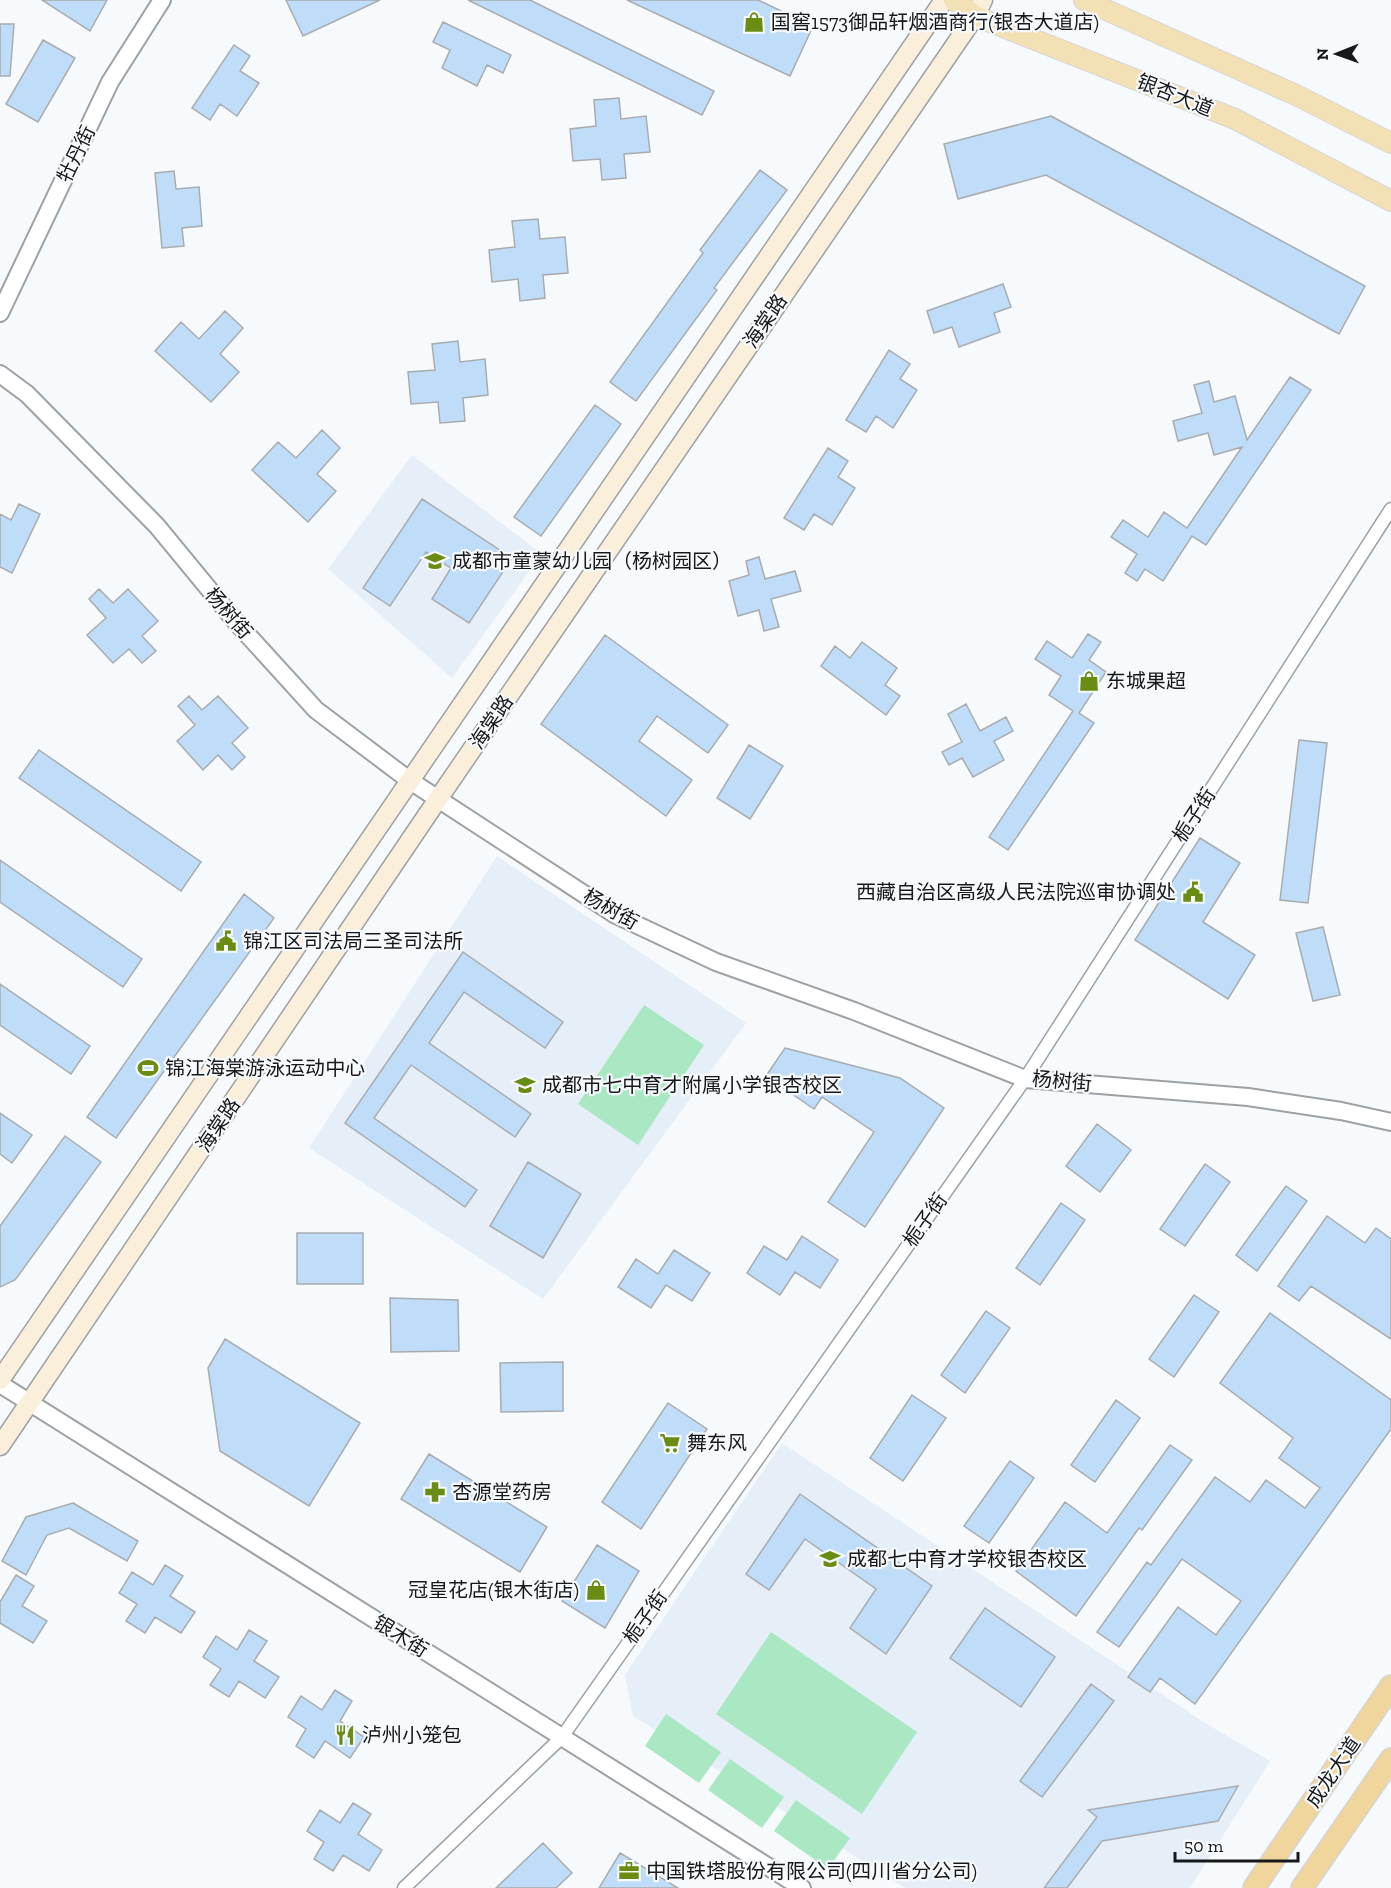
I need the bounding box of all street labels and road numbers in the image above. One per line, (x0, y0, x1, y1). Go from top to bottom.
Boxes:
street label: 银杏大道 (1133, 69, 1217, 121)
street label: 牡丹街 (52, 122, 100, 186)
street label: 海棠路 (738, 289, 792, 353)
street label: 杨树街 (200, 582, 258, 644)
street label: 海棠路 (464, 690, 518, 754)
street label: 栀子街 (1168, 783, 1220, 847)
street label: 杨树街 (579, 884, 643, 934)
street label: 杨树街 (1031, 1066, 1093, 1096)
street label: 海棠路 (191, 1093, 245, 1157)
street label: 栀子街 (898, 1189, 952, 1251)
street label: 栀子街 (618, 1586, 672, 1648)
street label: 银木街 (369, 1610, 433, 1662)
street label: 成龙大道 (1301, 1732, 1365, 1812)

